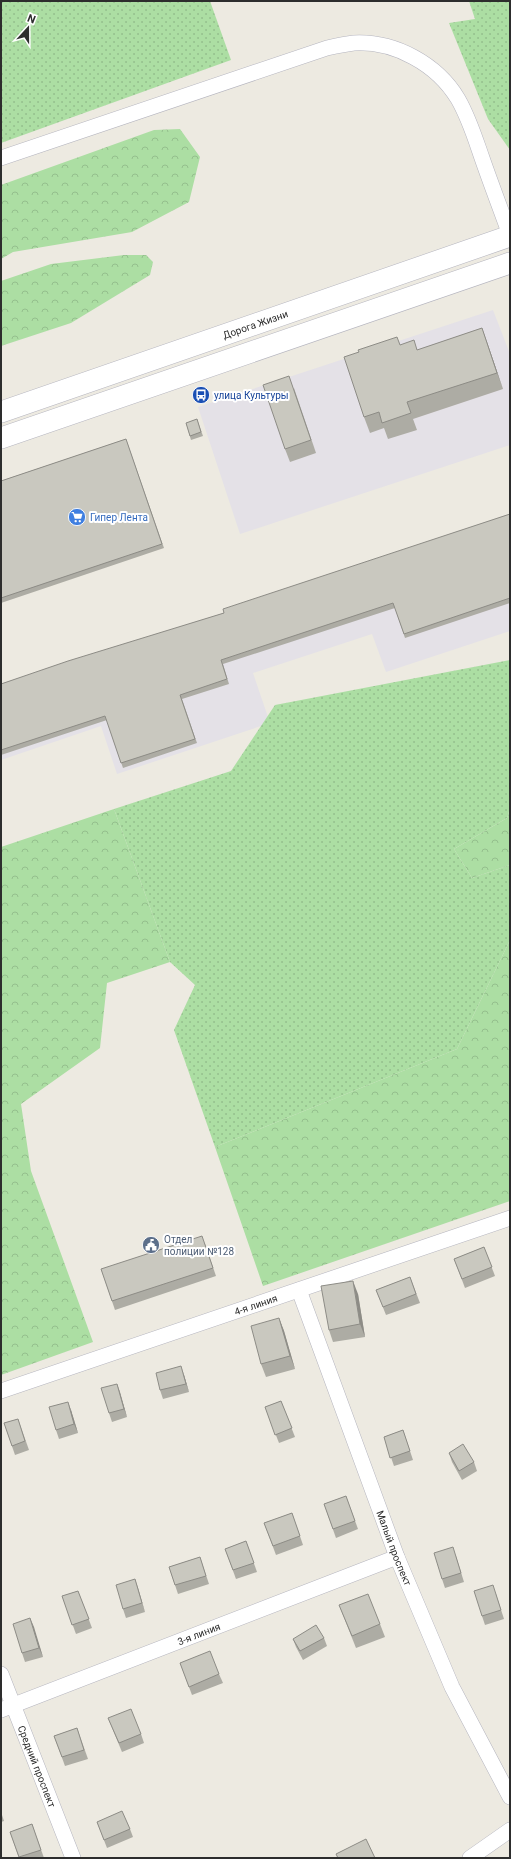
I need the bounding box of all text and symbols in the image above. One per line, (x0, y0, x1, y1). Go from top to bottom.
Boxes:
north arrow (8, 8, 48, 48)
text: N (25, 12, 38, 27)
street label: Дорога Жизни (221, 308, 290, 341)
bus stop icon: улица Культуры (191, 385, 211, 405)
place label: улица Культуры (214, 390, 289, 401)
supermarket icon: Гипер Лента (67, 507, 87, 527)
place label: Гипер Лента (90, 512, 148, 523)
place label: Отдел полиции №128 (164, 1234, 234, 1257)
public building icon: Отдел полиции №128 (141, 1235, 161, 1255)
street label: 4-я линия (233, 1292, 279, 1317)
street label: Малый проспект (374, 1509, 414, 1588)
street label: 3-я линия (176, 1621, 222, 1647)
street label: Средний проспект (16, 1724, 58, 1809)

